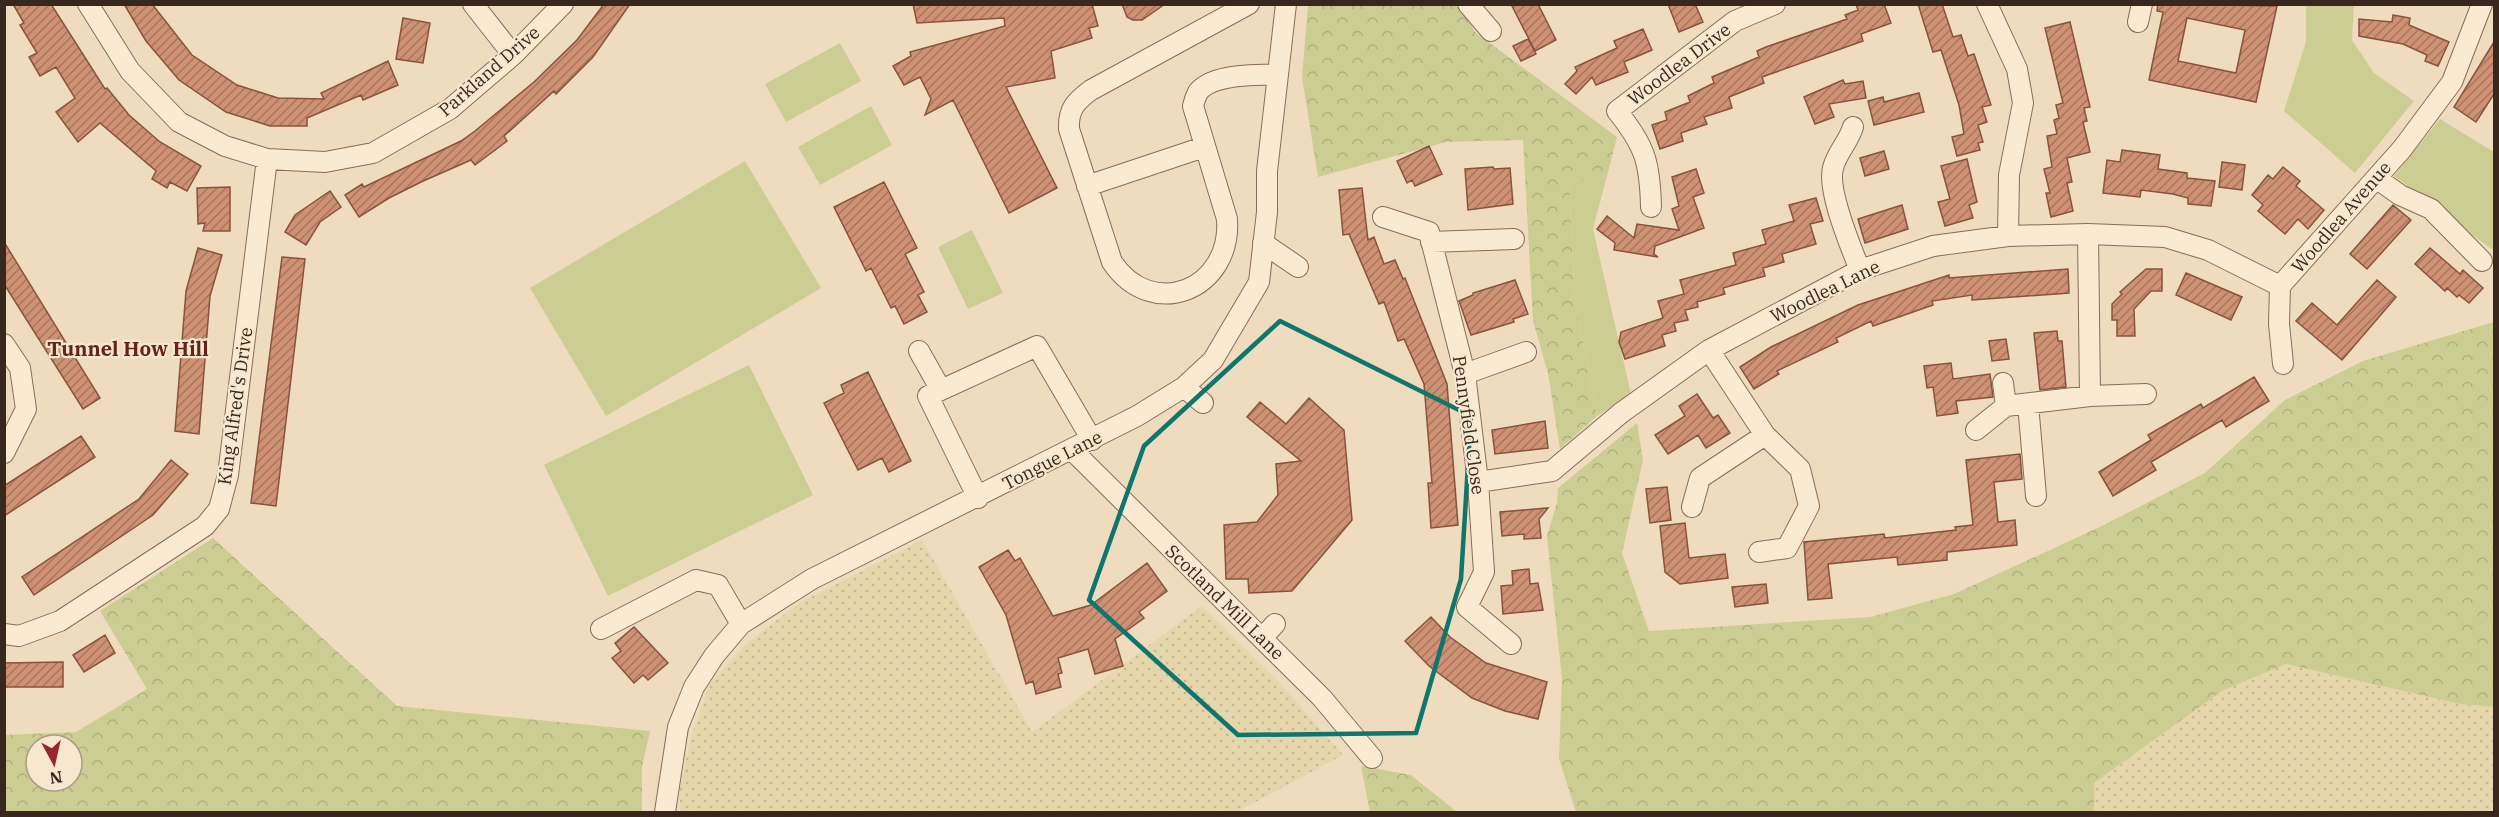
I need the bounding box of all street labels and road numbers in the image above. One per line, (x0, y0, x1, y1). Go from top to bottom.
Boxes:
street label: Woodlea Drive (1623, 18, 1735, 110)
street label: Parkland Drive (434, 21, 544, 121)
street label: Woodlea Avenue (2286, 156, 2396, 278)
street label: Woodlea Lane (1766, 255, 1884, 327)
street label: King Alfred's Drive (213, 326, 257, 486)
street label: Pennyfield Close (1448, 354, 1490, 496)
street label: Tongue Lane (998, 425, 1106, 495)
street label: Scotland Mill Lane (1161, 540, 1289, 664)

